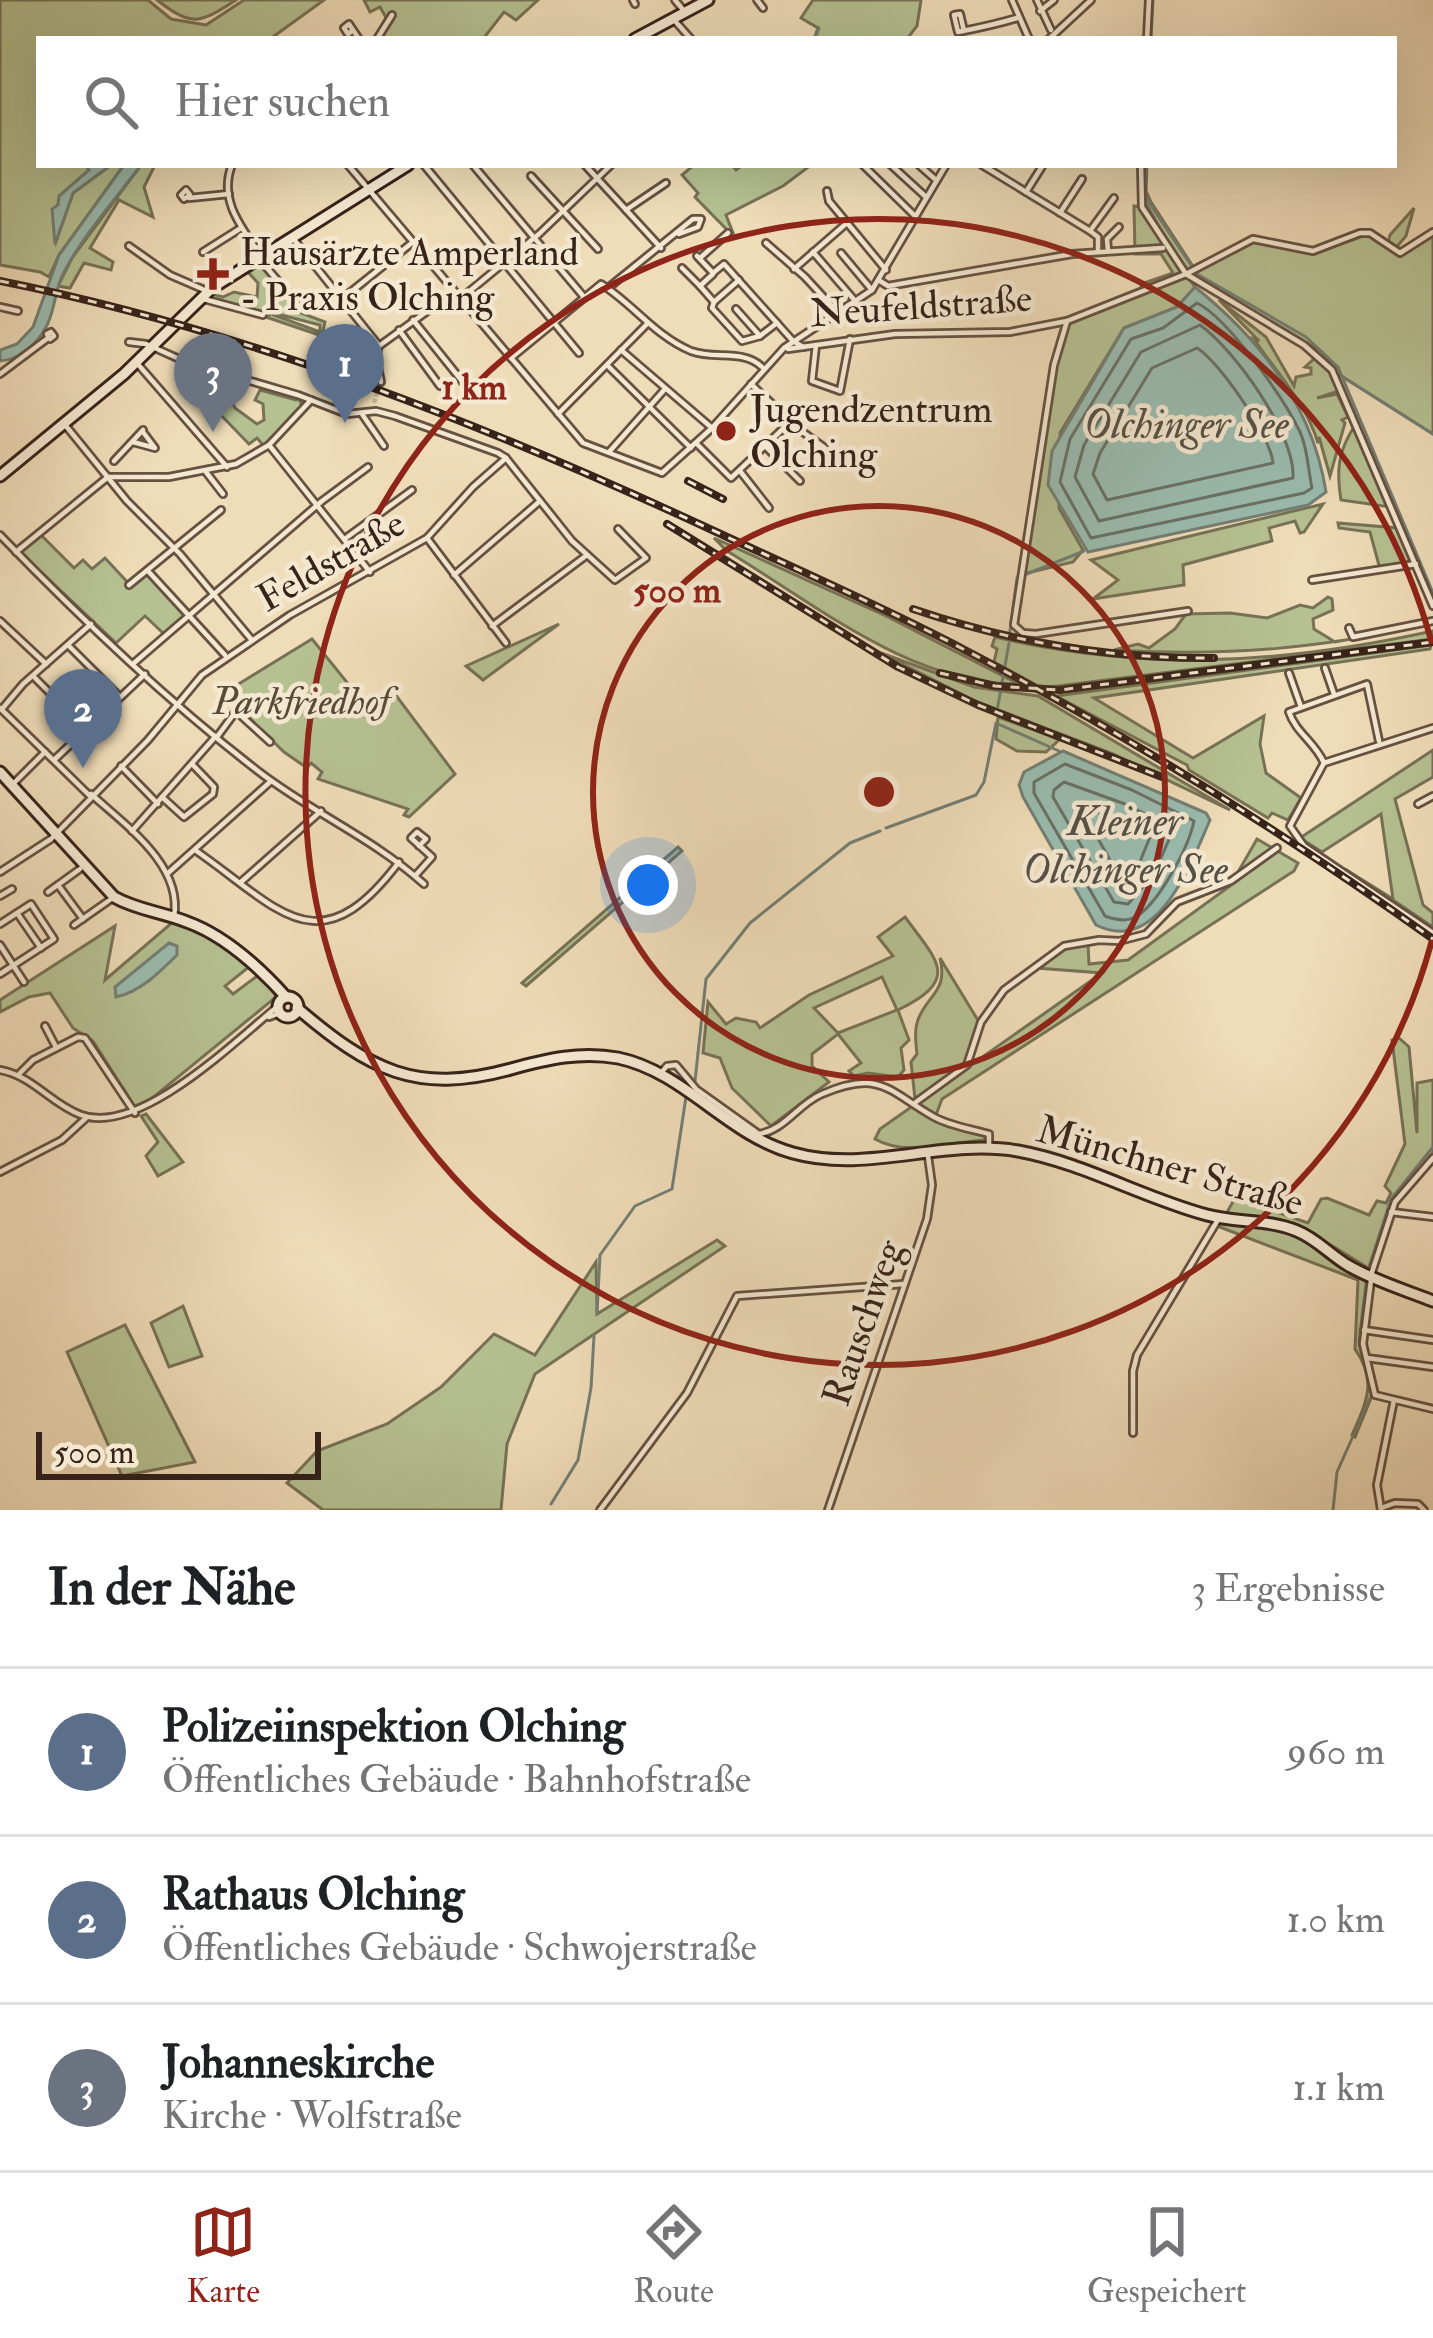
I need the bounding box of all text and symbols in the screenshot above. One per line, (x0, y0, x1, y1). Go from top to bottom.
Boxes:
search box (36, 36, 1397, 168)
icon: search (78, 69, 144, 135)
text: Hier suchen (174, 74, 390, 130)
place label: Hausärzte Amperland - Praxis Olching (240, 228, 579, 322)
marker: Hausärzte Amperland - Praxis Olching (197, 258, 229, 290)
street label: Neufeldstraße (808, 274, 1034, 338)
pin: 1 (306, 324, 384, 423)
pin: 3 (174, 333, 252, 432)
text: 1 km (441, 365, 507, 410)
place label: Jugendzentrum Olching (749, 385, 993, 479)
water label: Olchinger See (1083, 399, 1290, 451)
marker: Jugendzentrum Olching (713, 418, 739, 444)
street label: Feldstraße (248, 499, 414, 623)
text: 500 m (633, 568, 721, 613)
pin: 2 (44, 669, 122, 768)
park label: Parkfriedhof (211, 677, 399, 726)
centre of rings (858, 771, 900, 813)
water label: Kleiner Olchinger See (1022, 796, 1229, 896)
your location (618, 855, 678, 915)
street label: Münchner Straße (1031, 1105, 1309, 1227)
street label: Rauschweg (812, 1233, 915, 1413)
scale bar (36, 1426, 321, 1479)
text: 500 m (54, 1432, 135, 1473)
text: In der Nähe (48, 1556, 295, 1620)
text: 3 Ergebnisse (1191, 1564, 1385, 1613)
text: Polizeiinspektion Olching (162, 1699, 625, 1755)
text: 1 (80, 1727, 94, 1776)
text: 960 m (1287, 1727, 1385, 1776)
text: Öffentliches Gebäude · Bahnhofstraße (162, 1755, 751, 1804)
text: Rathaus Olching (162, 1867, 464, 1923)
text: 2 (77, 1895, 97, 1944)
text: 1.0 km (1286, 1895, 1385, 1944)
text: Öffentliches Gebäude · Schwojerstraße (162, 1923, 757, 1972)
text: Johanneskirche (162, 2035, 434, 2091)
text: 3 (80, 2063, 94, 2112)
text: 1.1 km (1293, 2063, 1385, 2112)
text: Kirche · Wolfstraße (162, 2091, 462, 2140)
tab: Karte (187, 2199, 260, 2312)
tab: Route (633, 2199, 714, 2312)
tab: Gespeichert (1087, 2199, 1246, 2312)

